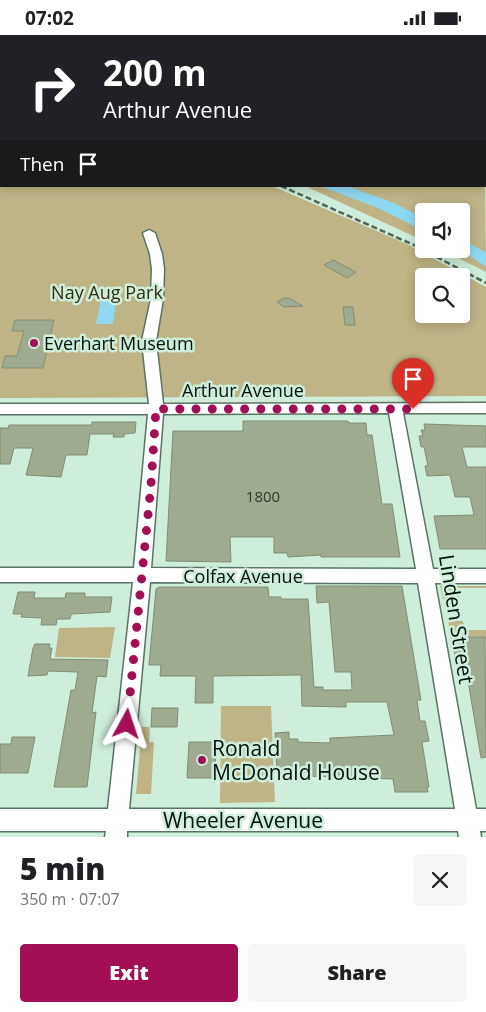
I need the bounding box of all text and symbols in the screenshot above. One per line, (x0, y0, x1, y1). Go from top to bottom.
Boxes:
text: 07:02 (25, 5, 74, 31)
text: 200 m (103, 49, 207, 96)
icon: right (20, 55, 85, 120)
text: Arthur Avenue (103, 94, 252, 124)
icon: arrive (74, 150, 102, 178)
text: Then (20, 151, 64, 177)
map controls (415, 203, 470, 323)
button: sound (415, 203, 470, 258)
button: search (415, 268, 470, 323)
park label: Nay Aug Park (51, 280, 163, 304)
place label: Everhart Museum (44, 331, 194, 355)
marker: Everhart Museum (28, 337, 40, 349)
pin (392, 358, 434, 409)
icon: arrive (399, 365, 427, 393)
street label: Arthur Avenue (182, 378, 304, 402)
house number: 1800 (246, 486, 280, 506)
street label: Linden Street (433, 552, 481, 686)
street label: Colfax Avenue (183, 564, 303, 588)
position arrow (100, 697, 152, 749)
place label: Ronald McDonald House (212, 734, 380, 786)
marker: Ronald McDonald House (196, 754, 208, 766)
street label: Wheeler Avenue (163, 806, 323, 834)
text: 5 min (20, 848, 105, 889)
button: close (414, 854, 466, 906)
text: 350 m · 07:07 (20, 888, 120, 910)
button: Exit (20, 944, 238, 1002)
button: Share (248, 944, 466, 1002)

